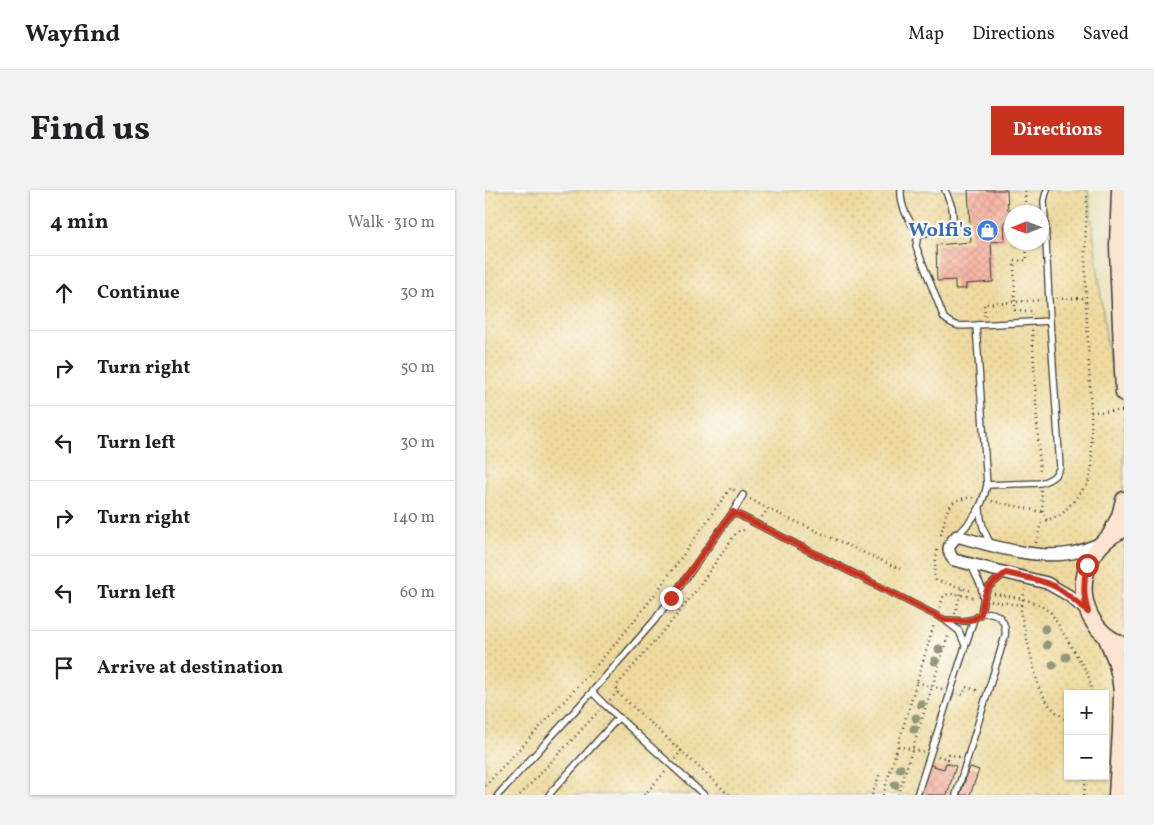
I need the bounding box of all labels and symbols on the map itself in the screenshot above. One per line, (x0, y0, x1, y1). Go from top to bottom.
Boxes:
north arrow (1004, 205, 1049, 250)
place label: Wolfi's (908, 217, 972, 245)
shop icon: Wolfi's (976, 219, 1000, 243)
route start (1076, 554, 1099, 577)
route end (660, 587, 683, 610)

